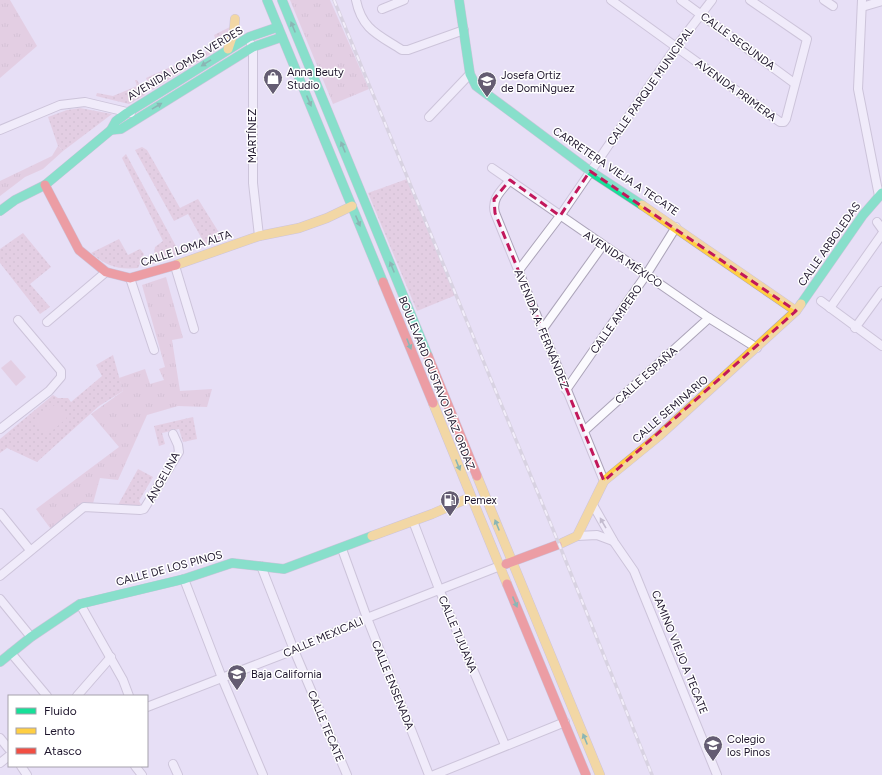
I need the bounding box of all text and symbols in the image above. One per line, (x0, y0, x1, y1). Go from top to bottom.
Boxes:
street label: CALLE SEGUNDA (698, 10, 778, 73)
one-way arrow (290, 20, 296, 32)
street label: AVENIDA LOMAS VERDES (125, 24, 246, 103)
street label: CALLE PARQUE MUNICIPAL (605, 24, 696, 148)
street label: AVENIDA PRIMERA (693, 57, 779, 124)
one-way arrow (201, 59, 211, 67)
place label: Anna Beuty Studio (287, 66, 344, 92)
shop icon: Anna Beuty Studio (262, 67, 284, 95)
place label: Josefa Ortiz de DomiNguez (501, 69, 575, 95)
school or university icon: Josefa Ortiz de DomiNguez (476, 70, 498, 98)
one-way arrow (306, 95, 312, 106)
one-way arrow (151, 102, 163, 109)
street label: MARTÍNEZ (246, 109, 259, 163)
street label: CARRETERA VIEJA A TECATE (550, 124, 681, 218)
one-way arrow (339, 140, 345, 152)
street label: CALLE ARBOLEDAS (796, 200, 863, 289)
one-way arrow (355, 216, 361, 227)
street label: CALLE LOMA ALTA (139, 227, 234, 269)
street label: AVENIDA MÉXICO (581, 228, 665, 291)
one-way arrow (388, 261, 394, 273)
street label: AVENIDA A. FERNÁNDEZ (512, 268, 571, 391)
street label: CALLE AMPERO (588, 282, 645, 356)
street label: BOULEVARD GUSTAVO DÍAZ ORDAZ (396, 294, 477, 472)
one-way arrow (406, 339, 412, 351)
street label: CALLE ESPAÑA (612, 343, 680, 407)
street label: CALLE SEMINARIO (630, 373, 711, 446)
street label: ÁNGELINA (144, 449, 183, 505)
one-way arrow (455, 459, 461, 471)
fuel station icon: Pemex (439, 489, 461, 517)
place label: Pemex (464, 494, 498, 507)
one-way arrow (600, 518, 607, 529)
one-way arrow (494, 520, 500, 531)
street label: CALLE DE LOS PINOS (115, 548, 224, 589)
street label: CAMINO VIEJO A TECATE (649, 589, 710, 716)
street label: CALLE TIJUANA (436, 594, 480, 675)
one-way arrow (512, 597, 518, 609)
street label: CALLE MEXICALI (281, 615, 365, 660)
street label: CALLE ENSENADA (369, 639, 417, 732)
school or university icon: Baja California (226, 663, 248, 691)
place label: Baja California (251, 668, 322, 681)
street label: CALLE TECATE (305, 688, 346, 764)
legend (8, 695, 148, 767)
text: Fluido (44, 704, 77, 718)
text: Lento (44, 724, 75, 738)
one-way arrow (582, 732, 588, 744)
place label: Colegio los Pinos (727, 733, 770, 759)
school or university icon: Colegio los Pinos (702, 734, 724, 762)
text: Atasco (44, 744, 82, 758)

